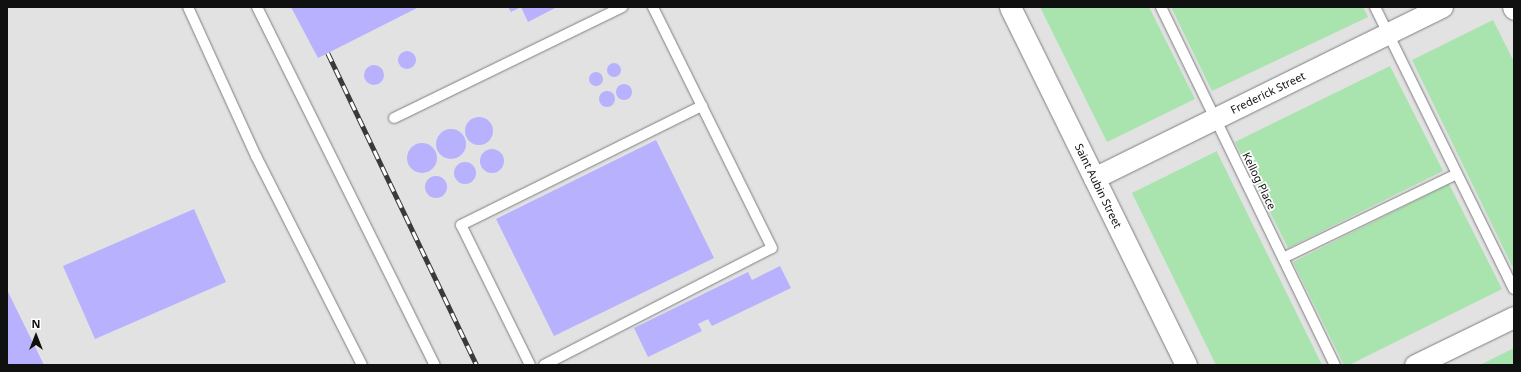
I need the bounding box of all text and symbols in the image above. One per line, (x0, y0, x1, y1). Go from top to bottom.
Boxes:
street label: Frederick Street (1229, 69, 1307, 117)
street label: Saint Aubin Street (1072, 142, 1124, 230)
street label: Kellog Place (1239, 150, 1279, 212)
north arrow (16, 316, 56, 356)
text: N (32, 316, 40, 331)

